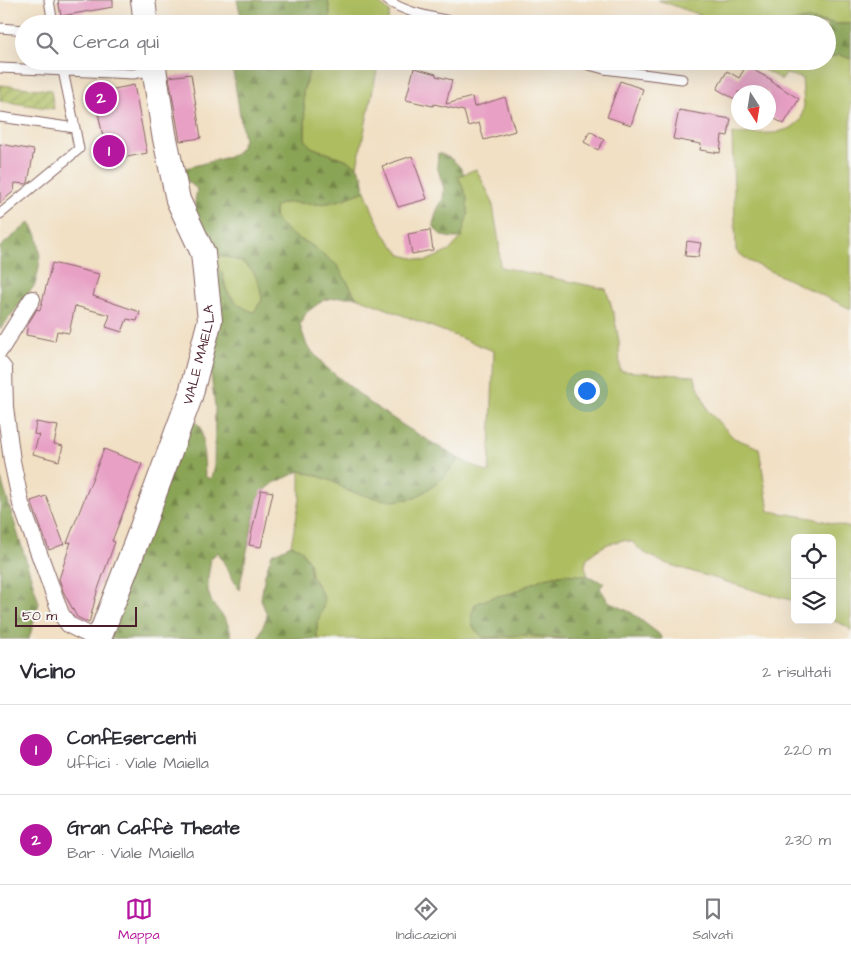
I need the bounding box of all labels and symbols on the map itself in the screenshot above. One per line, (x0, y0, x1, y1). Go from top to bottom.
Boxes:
pin: 2 (85, 79, 117, 117)
north arrow (731, 85, 776, 130)
pin: 1 (93, 132, 125, 170)
street label: VIALE MAIELLA (178, 304, 220, 408)
your location (574, 378, 600, 404)
scale bar (15, 604, 138, 627)

